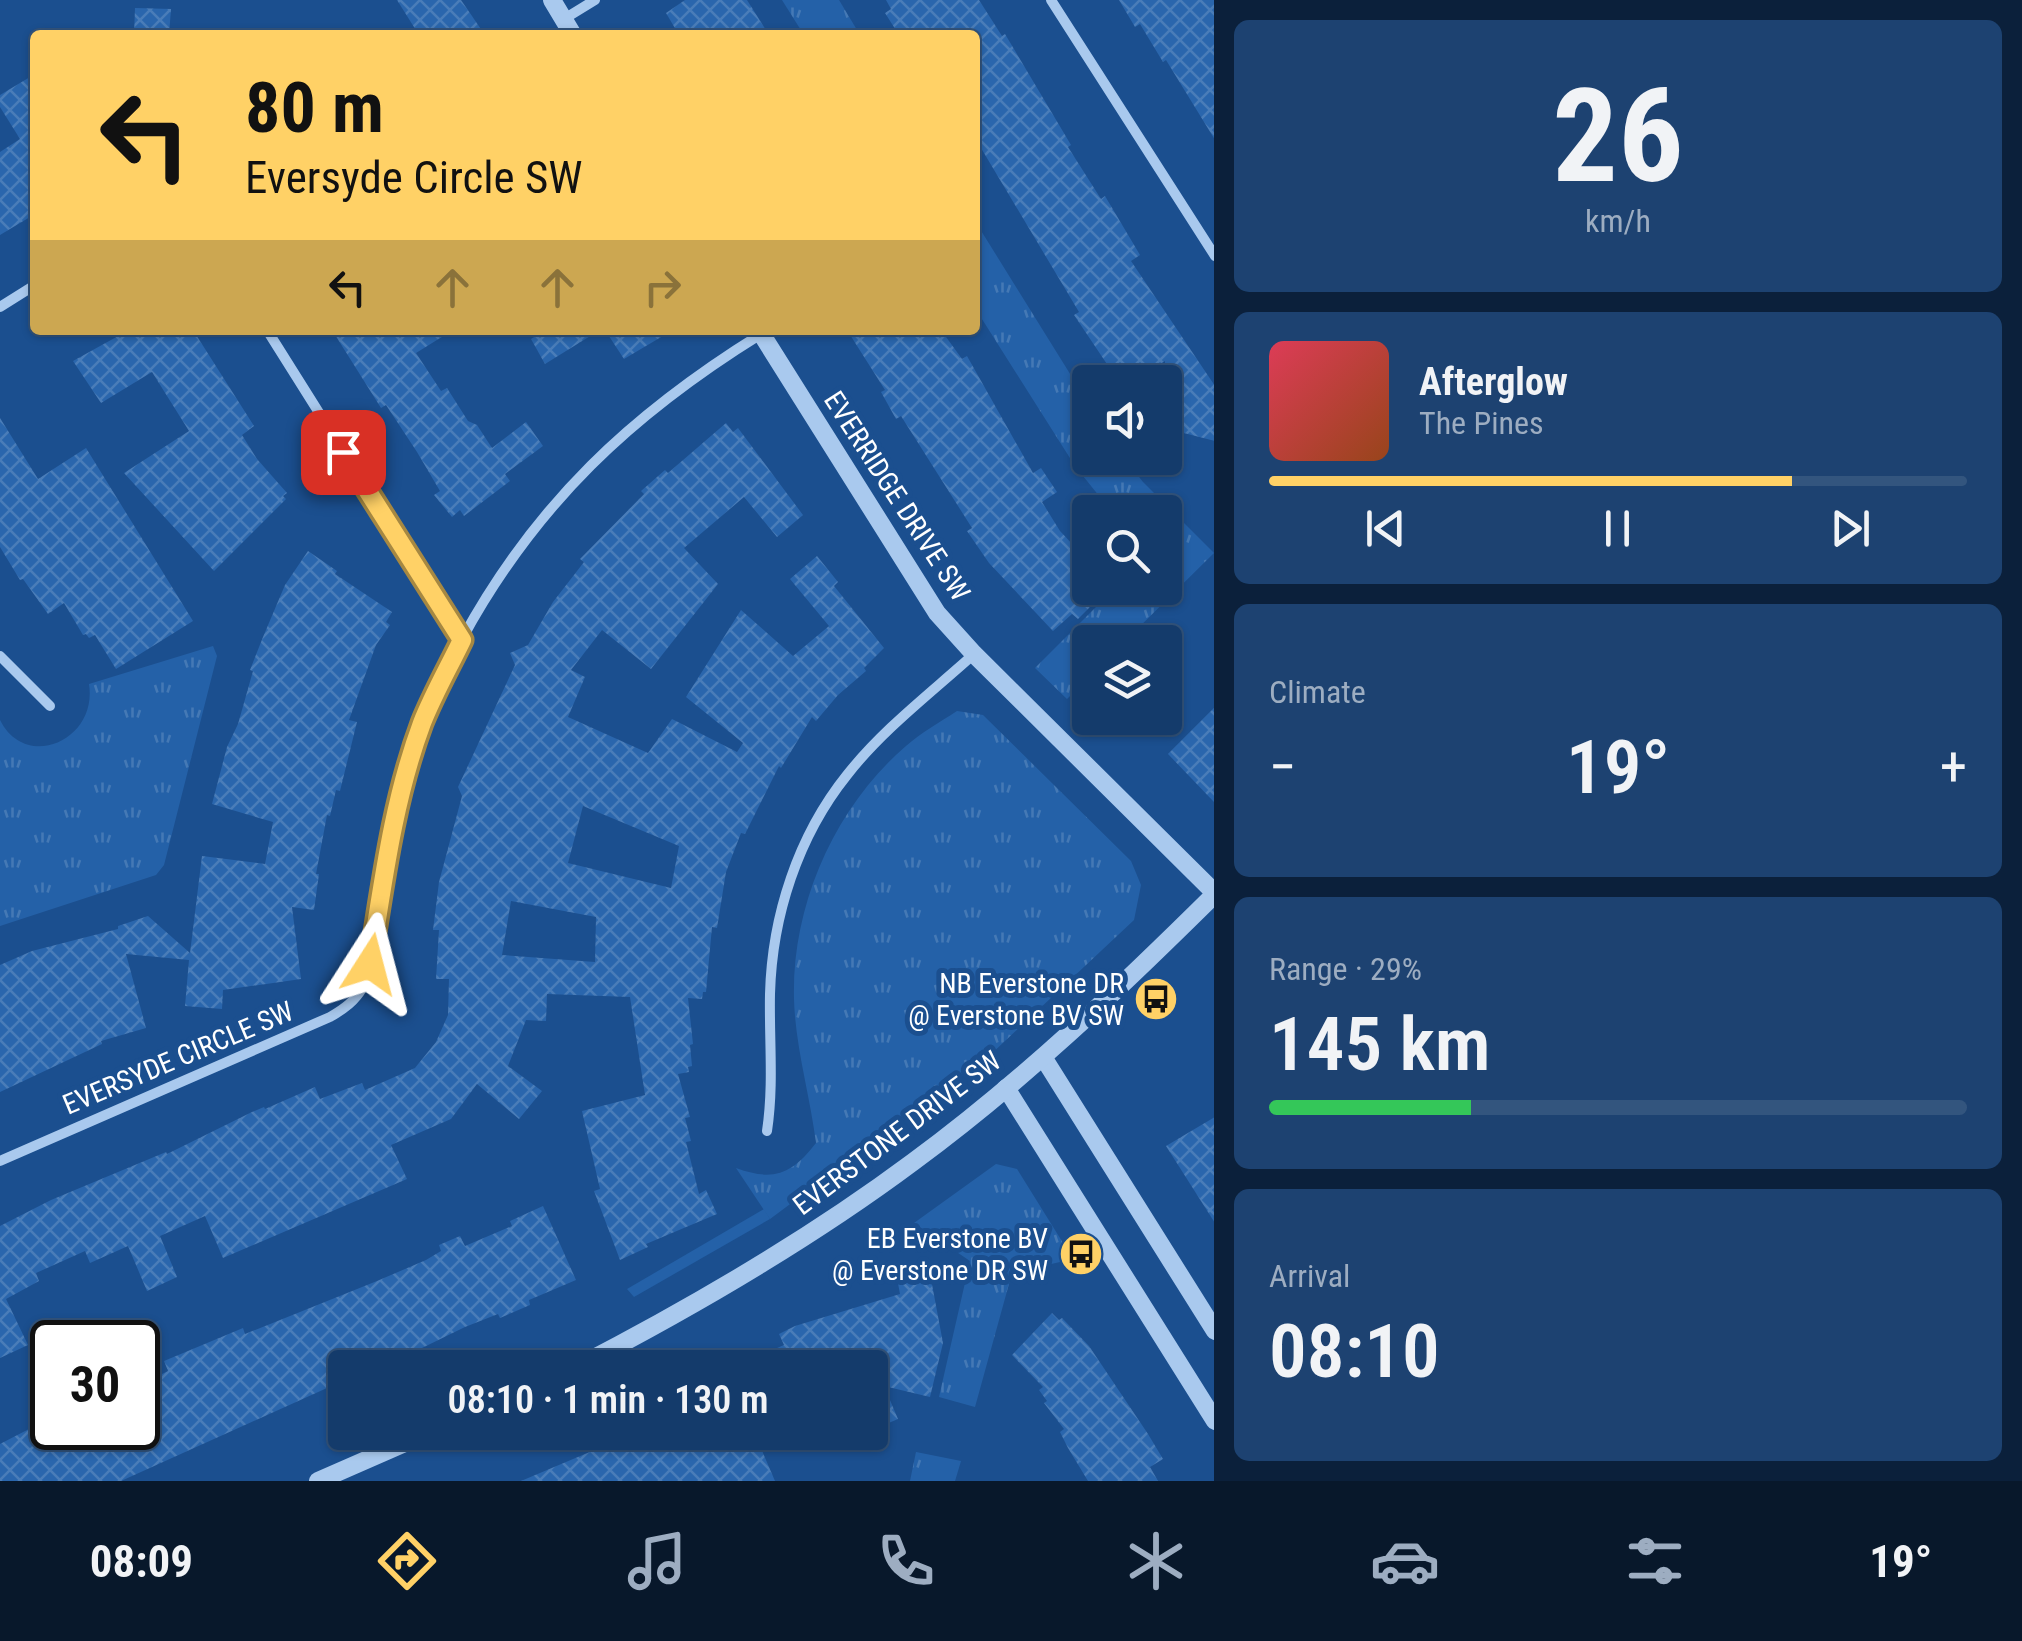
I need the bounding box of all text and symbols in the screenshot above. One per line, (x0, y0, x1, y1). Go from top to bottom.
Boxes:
text: 26 (1552, 60, 1684, 213)
text: 80 m (245, 67, 384, 149)
icon: left (80, 70, 210, 200)
text: Eversyde Circle SW (245, 151, 583, 204)
text: km/h (1585, 202, 1651, 240)
icon: left (320, 260, 375, 315)
icon: ahead (425, 260, 480, 315)
icon: ahead (530, 260, 585, 315)
icon: right (635, 260, 690, 315)
text: Afterglow (1419, 360, 1568, 404)
map controls (1072, 365, 1182, 735)
button: sound (1072, 365, 1182, 475)
street label: EVERRIDGE DRIVE SW (817, 385, 977, 607)
text: The Pines (1419, 404, 1544, 442)
pin (301, 410, 386, 495)
icon: arrive (316, 425, 371, 480)
button: search (1072, 495, 1182, 605)
icon: previous (1358, 501, 1413, 556)
icon: pause (1590, 501, 1645, 556)
icon: next (1823, 501, 1878, 556)
button: layers (1072, 625, 1182, 735)
text: Climate (1269, 673, 1366, 711)
text: 19° (1566, 723, 1670, 811)
text: − (1269, 735, 1297, 799)
text: + (1940, 735, 1967, 799)
position arrow (318, 912, 422, 1016)
text: Range · 29% (1269, 950, 1422, 988)
place label: NB Everstone DR @ Everstone BV SW (908, 967, 1124, 1032)
bus stop icon: NB Everstone DR @ Everstone BV SW (1133, 976, 1179, 1022)
street label: EVERSYDE CIRCLE SW (58, 995, 298, 1121)
text: 145 km (1269, 1000, 1491, 1088)
street label: EVERSTONE DRIVE SW (787, 1044, 1007, 1222)
place label: EB Everstone BV @ Everstone DR SW (832, 1222, 1048, 1287)
bus stop icon: EB Everstone BV @ Everstone DR SW (1058, 1231, 1104, 1277)
text: Arrival (1269, 1257, 1350, 1295)
text: 08:10 (1269, 1307, 1440, 1395)
speed limit sign: 30 (30, 1320, 160, 1450)
text: 08:10 · 1 min · 130 m (448, 1378, 768, 1422)
icon: directions (372, 1526, 442, 1596)
icon: music (622, 1526, 692, 1596)
icon: phone (871, 1526, 941, 1596)
icon: climate (1121, 1526, 1191, 1596)
icon: car (1370, 1526, 1440, 1596)
icon: filters (1620, 1526, 1690, 1596)
text: 08:09 (90, 1535, 193, 1588)
text: 19° (1869, 1535, 1932, 1588)

